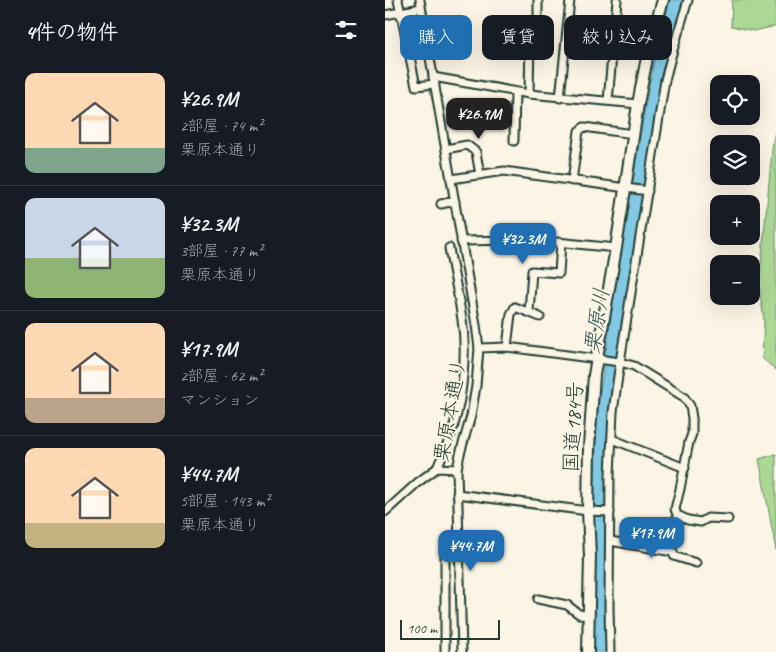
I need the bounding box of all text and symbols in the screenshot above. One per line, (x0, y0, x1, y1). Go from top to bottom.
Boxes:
chip: 購入 (400, 15, 472, 60)
chip: 賃貸 (482, 15, 554, 60)
chip: 絞り込み (564, 15, 672, 60)
icon: filters (332, 16, 360, 44)
text: 4件の物件 (25, 19, 118, 45)
map controls (710, 75, 760, 305)
button: locate (710, 75, 760, 125)
text: ¥26.9M (180, 86, 237, 112)
icon: home (65, 93, 125, 153)
pin: ¥26.9M (438, 98, 520, 140)
text: ¥26.9M (457, 104, 501, 124)
text: 2部屋 · 74 m² (180, 116, 262, 136)
button: layers (710, 135, 760, 185)
text: 栗原本通り (180, 140, 260, 160)
button: + (710, 195, 760, 245)
text: ¥32.3M (180, 211, 237, 237)
icon: home (65, 218, 125, 278)
pin: ¥32.3M (482, 222, 564, 265)
text: ¥32.3M (501, 229, 545, 249)
text: 3部屋 · 77 m² (180, 241, 262, 261)
button: − (710, 255, 760, 305)
text: 栗原本通り (180, 265, 260, 285)
water label: 栗原川 (578, 286, 616, 356)
text: ¥17.9M (180, 336, 237, 362)
icon: home (65, 343, 125, 403)
street label: 栗原本通り (428, 356, 472, 464)
text: 2部屋 · 62 m² (180, 366, 262, 386)
street label: 国道184号 (558, 381, 588, 473)
text: マンション (180, 390, 259, 410)
text: ¥44.7M (180, 461, 237, 487)
icon: home (65, 468, 125, 528)
text: 5部屋 · 143 m² (180, 491, 270, 511)
text: 栗原本通り (180, 515, 260, 535)
pin: ¥17.9M (611, 516, 693, 559)
text: ¥17.9M (630, 523, 674, 543)
pin: ¥44.7M (430, 530, 512, 572)
text: ¥44.7M (449, 536, 493, 556)
scale bar (400, 617, 500, 640)
text: 100 m (407, 620, 437, 637)

